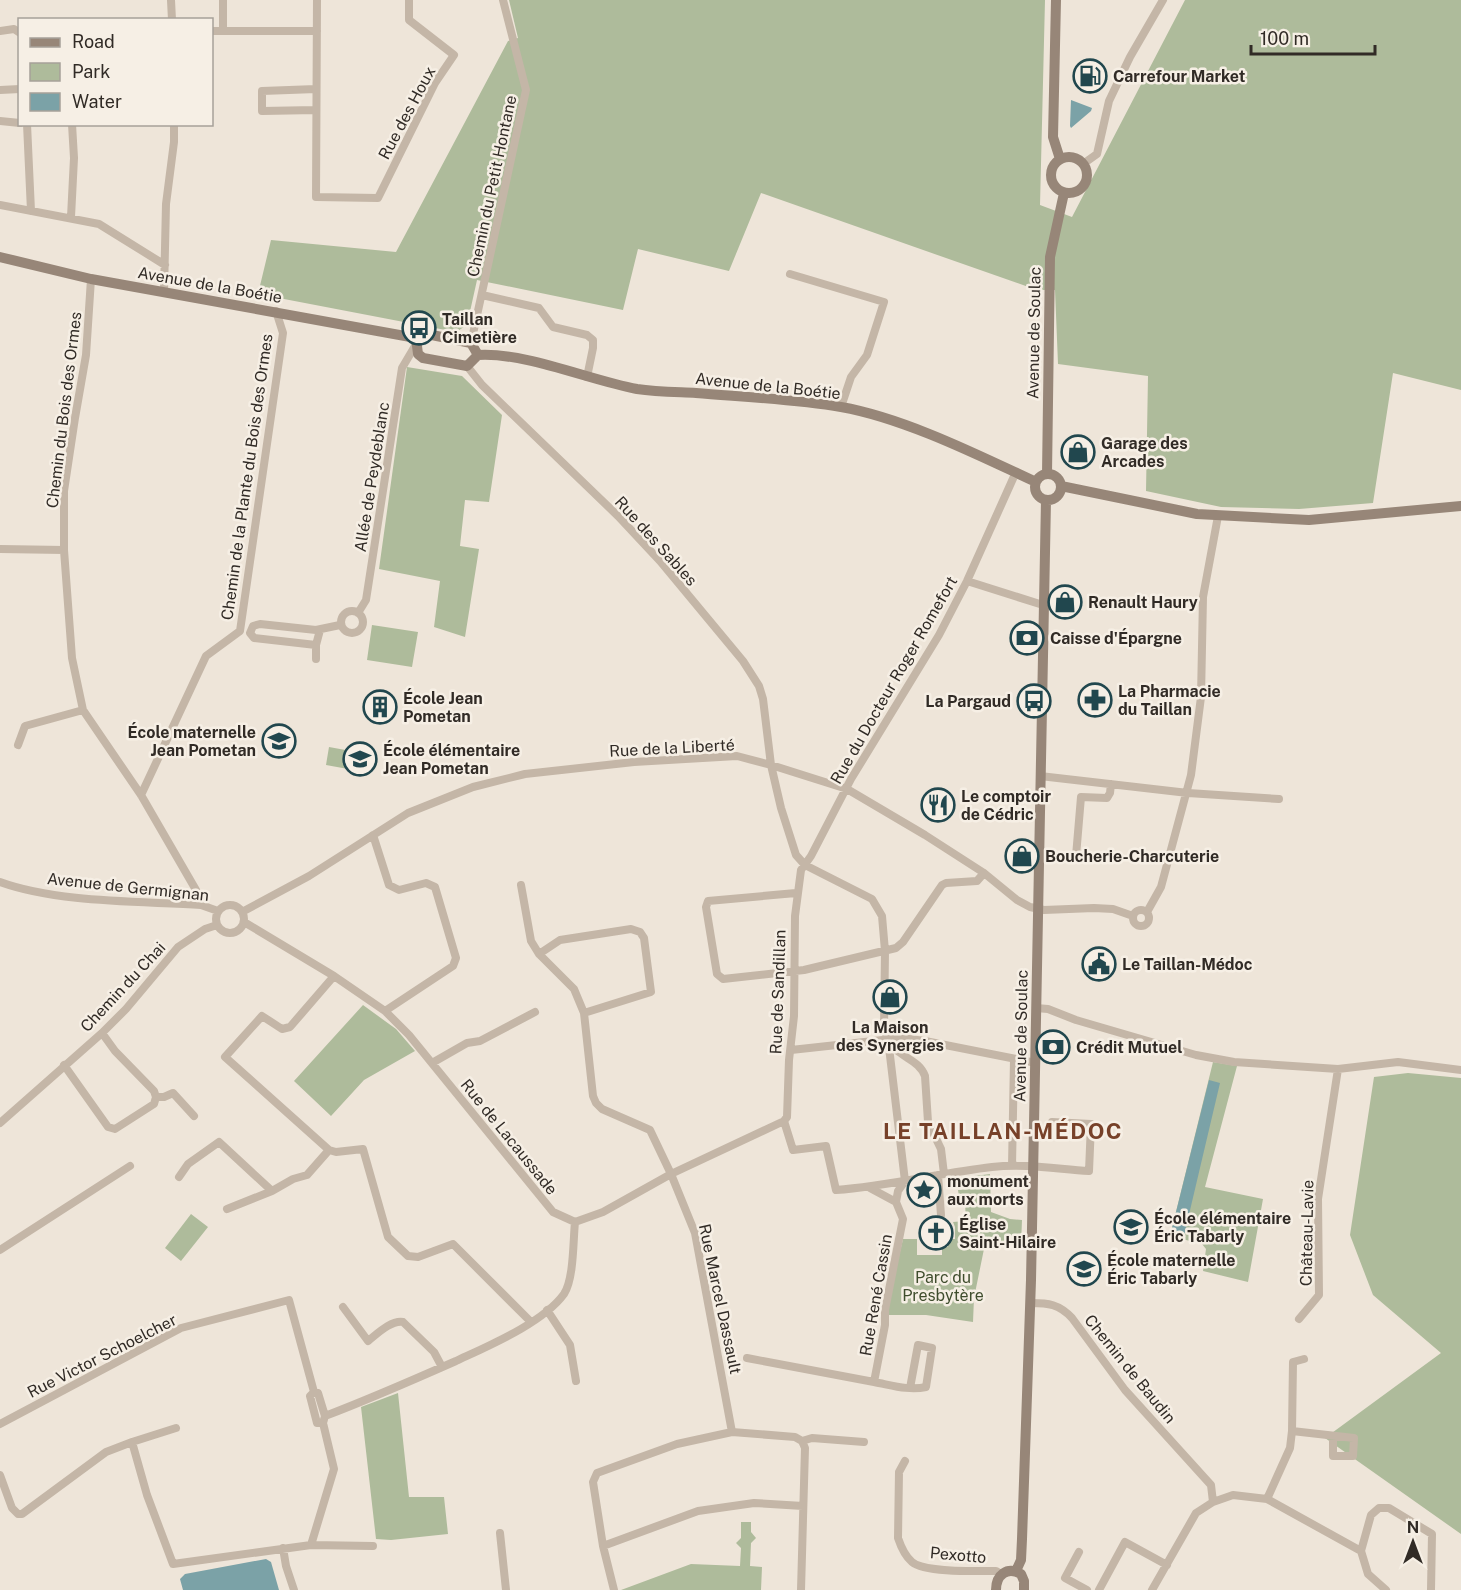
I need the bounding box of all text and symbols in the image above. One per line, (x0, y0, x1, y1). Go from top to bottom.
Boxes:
legend (18, 18, 213, 126)
scale bar (1251, 18, 1376, 56)
text: 100 m (1260, 28, 1309, 49)
text: Road (72, 31, 115, 52)
fuel station icon: Carrefour Market (1072, 58, 1108, 94)
text: Park (72, 61, 110, 82)
street label: Rue des Houx (375, 63, 439, 163)
place label: Carrefour Market (1113, 67, 1246, 86)
text: Water (72, 91, 122, 112)
street label: Chemin du Petit Hontane (463, 93, 521, 279)
street label: Avenue de la Boétie (136, 263, 284, 307)
street label: Avenue de Soulac (1023, 267, 1045, 399)
bus stop icon: Taillan Cimetière (401, 310, 437, 346)
place label: Taillan Cimetière (442, 310, 517, 347)
street label: Chemin du Bois des Ormes (43, 311, 85, 509)
street label: Chemin de la Plante du Bois des Ormes (217, 333, 277, 621)
street label: Avenue de la Boétie (694, 369, 842, 403)
street label: Allée de Peydeblanc (351, 401, 393, 553)
shop icon: Garage des Arcades (1060, 434, 1096, 470)
place label: Garage des Arcades (1101, 434, 1188, 471)
street label: Rue des Sables (611, 492, 701, 590)
street label: Rue du Docteur Roger Romefort (827, 573, 961, 787)
shop icon: Renault Haury (1047, 584, 1083, 620)
place label: Renault Haury (1088, 593, 1198, 612)
bank icon: Caisse d'Épargne (1009, 620, 1045, 656)
place label: Caisse d'Épargne (1050, 628, 1182, 648)
pharmacy icon: La Pharmacie du Taillan (1077, 682, 1113, 718)
place label: La Pharmacie du Taillan (1118, 682, 1221, 719)
bus stop icon: La Pargaud (1016, 683, 1052, 719)
place label: École Jean Pometan (403, 688, 483, 726)
building icon: École Jean Pometan (362, 689, 398, 725)
place label: La Pargaud (925, 692, 1011, 711)
place label: École maternelle Jean Pometan (127, 722, 256, 760)
school or university icon: École maternelle Jean Pometan (261, 723, 297, 759)
street label: Rue de la Liberté (609, 735, 735, 761)
place label: École élémentaire Jean Pometan (383, 740, 520, 778)
school or university icon: École élémentaire Jean Pometan (342, 741, 378, 777)
restaurant icon: Le comptoir de Cédric (920, 787, 956, 823)
place label: Le comptoir de Cédric (961, 787, 1051, 824)
shop icon: Boucherie-Charcuterie (1004, 838, 1040, 874)
place label: Boucherie-Charcuterie (1045, 847, 1219, 866)
street label: Avenue de Germignan (46, 869, 210, 905)
street label: Rue de Sandillan (766, 929, 790, 1055)
street label: Chemin du Chai (77, 938, 169, 1036)
public building icon: Le Taillan-Médoc (1081, 946, 1117, 982)
place label: Le Taillan-Médoc (1122, 955, 1253, 974)
street label: Avenue de Soulac (1010, 970, 1032, 1102)
shop icon: La Maison des Synergies (872, 979, 908, 1015)
place label: La Maison des Synergies (836, 1018, 944, 1055)
bank icon: Crédit Mutuel (1035, 1029, 1071, 1065)
place label: Crédit Mutuel (1076, 1038, 1182, 1057)
street label: Rue de Lacaussade (457, 1075, 561, 1199)
district label: LE TAILLAN-MÉDOC (883, 1118, 1123, 1144)
place icon: monument aux morts (906, 1172, 942, 1208)
place label: monument aux morts (947, 1172, 1029, 1209)
street label: Château-Lavie (1297, 1180, 1317, 1286)
place label: École élémentaire Éric Tabarly (1154, 1208, 1291, 1246)
school or university icon: École élémentaire Éric Tabarly (1113, 1209, 1149, 1245)
place label: Église Saint-Hilaire (959, 1214, 1056, 1252)
church icon: Église Saint-Hilaire (918, 1215, 954, 1251)
street label: Rue Marcel Dassault (695, 1222, 745, 1376)
street label: Rue René Cassin (856, 1232, 896, 1358)
place label: École maternelle Éric Tabarly (1107, 1250, 1236, 1288)
school or university icon: École maternelle Éric Tabarly (1066, 1251, 1102, 1287)
park label: Parc du Presbytère (902, 1268, 984, 1305)
street label: Rue Victor Schoelcher (24, 1310, 180, 1402)
street label: Chemin de Baudin (1080, 1311, 1180, 1427)
north arrow (1383, 1512, 1443, 1572)
text: N (1407, 1518, 1419, 1537)
street label: Pexotto (929, 1543, 987, 1567)

